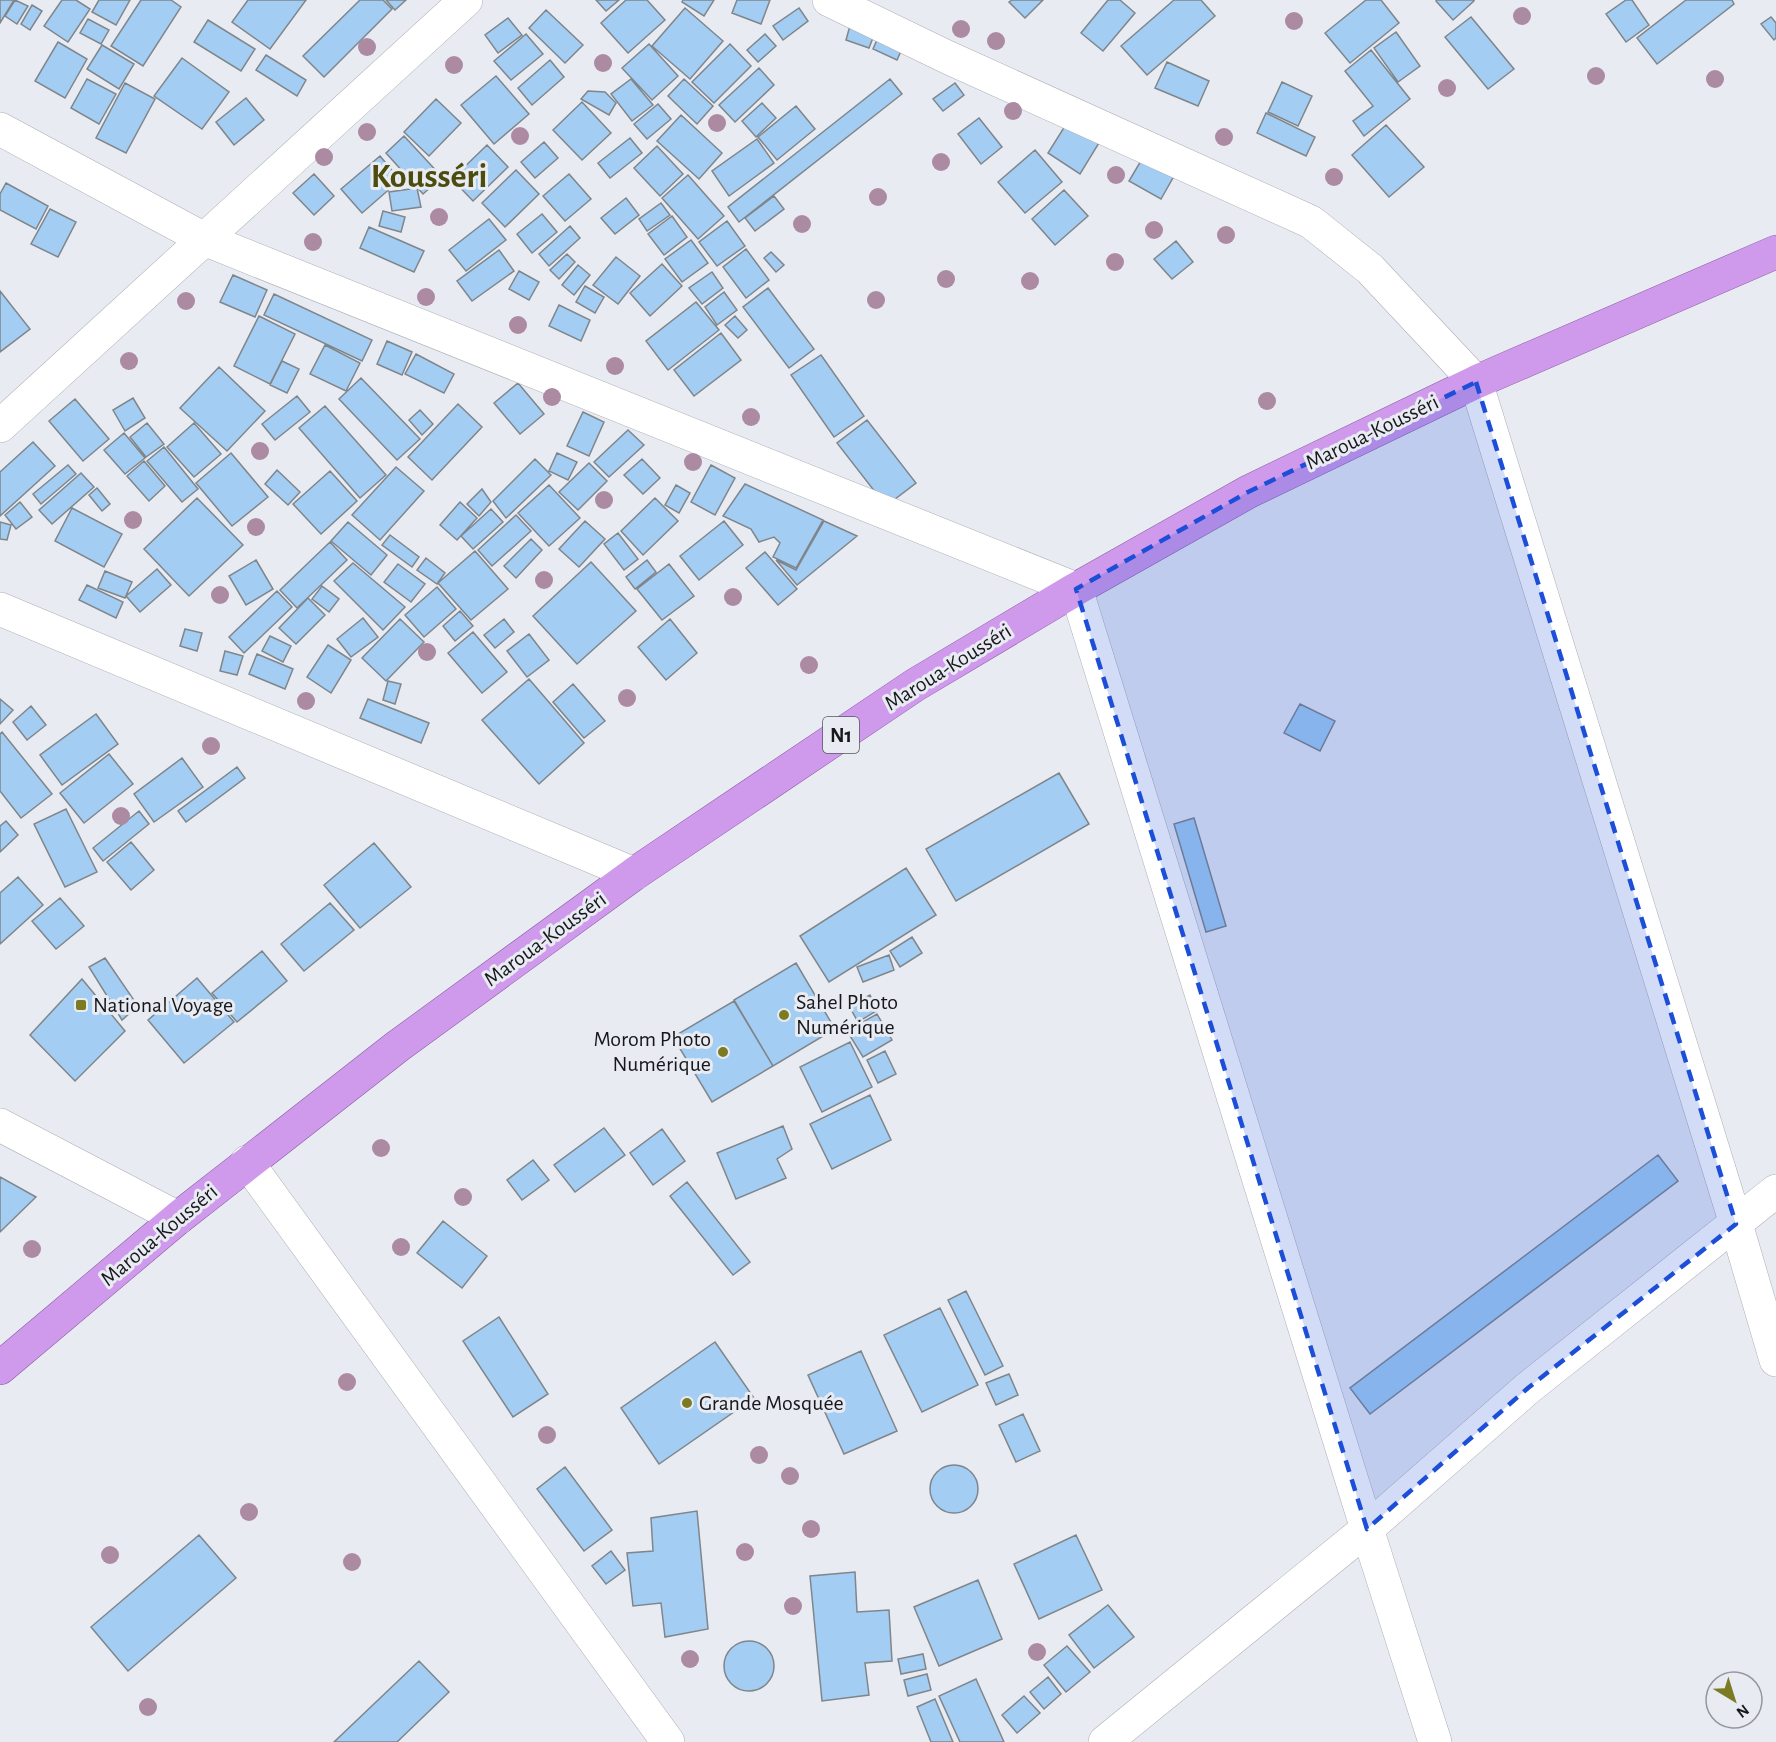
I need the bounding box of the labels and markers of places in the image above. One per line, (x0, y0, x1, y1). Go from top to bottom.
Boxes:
place label: Sahel Photo Numérique (796, 991, 898, 1038)
place label: National Voyage (93, 994, 233, 1016)
marker: National Voyage (74, 998, 88, 1012)
marker: Sahel Photo Numérique (777, 1008, 791, 1022)
place label: Morom Photo Numérique (593, 1028, 711, 1075)
marker: Morom Photo Numérique (716, 1045, 730, 1059)
place label: Grande Mosquée (699, 1392, 844, 1414)
marker: Grande Mosquée (680, 1396, 694, 1410)

